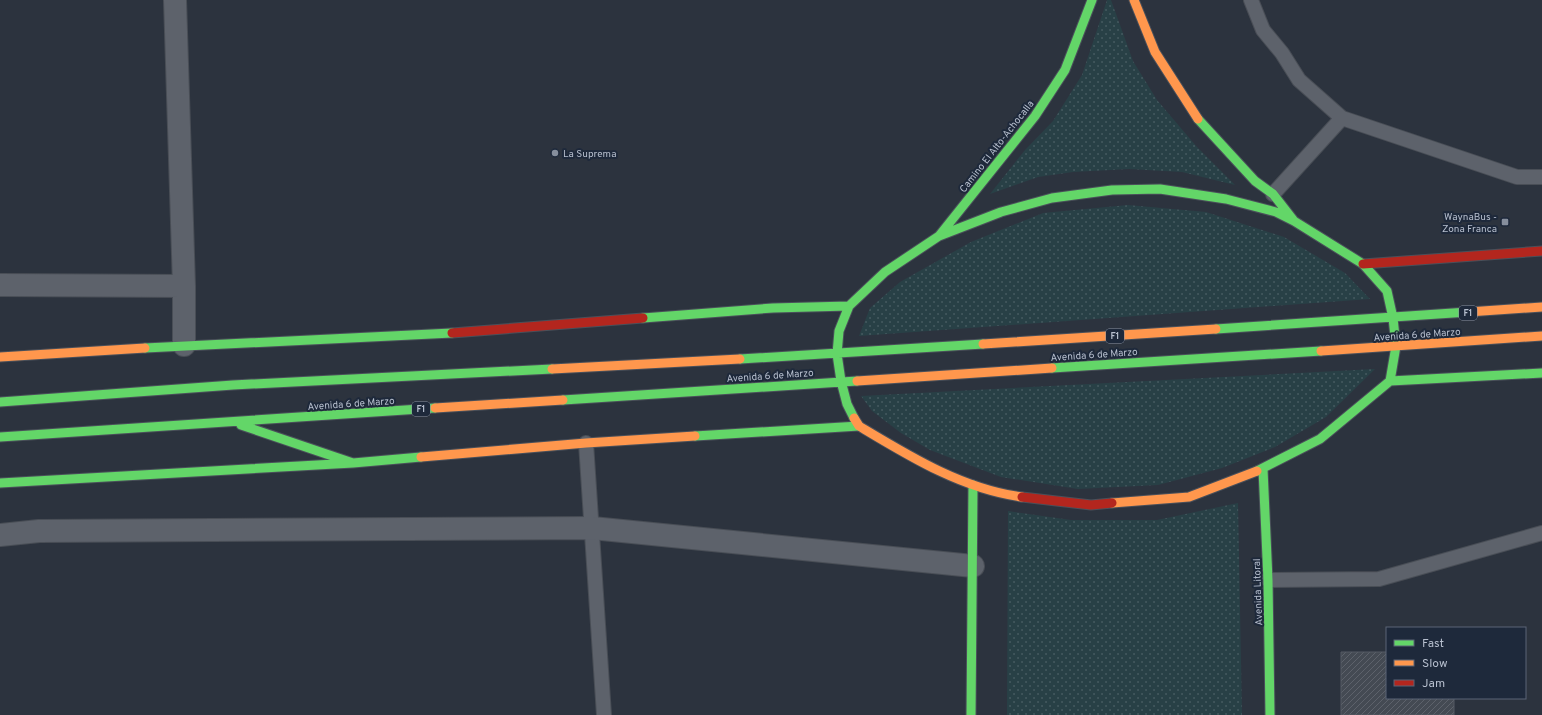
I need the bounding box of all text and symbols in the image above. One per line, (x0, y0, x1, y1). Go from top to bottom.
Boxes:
street label: Camino El Alto-Achocalla (957, 98, 1037, 196)
marker: La Suprema (550, 148, 560, 158)
place label: La Suprema (563, 148, 616, 161)
place label: WaynaBus - Zona Franca (1442, 211, 1497, 236)
marker: WaynaBus - Zona Franca (1500, 217, 1510, 227)
road number: F1 (1459, 306, 1477, 320)
street label: Avenida 6 de Marzo (1373, 326, 1462, 345)
road number: F1 (1106, 329, 1124, 343)
street label: Avenida 6 de Marzo (1050, 346, 1139, 365)
street label: Avenida 6 de Marzo (726, 367, 815, 386)
street label: Avenida 6 de Marzo (307, 395, 396, 414)
road number: F1 (412, 402, 430, 416)
street label: Avenida Litoral (1251, 558, 1266, 626)
legend (1386, 627, 1526, 699)
text: Fast (1422, 636, 1444, 652)
text: Slow (1422, 656, 1448, 672)
text: Jam (1422, 676, 1445, 692)

